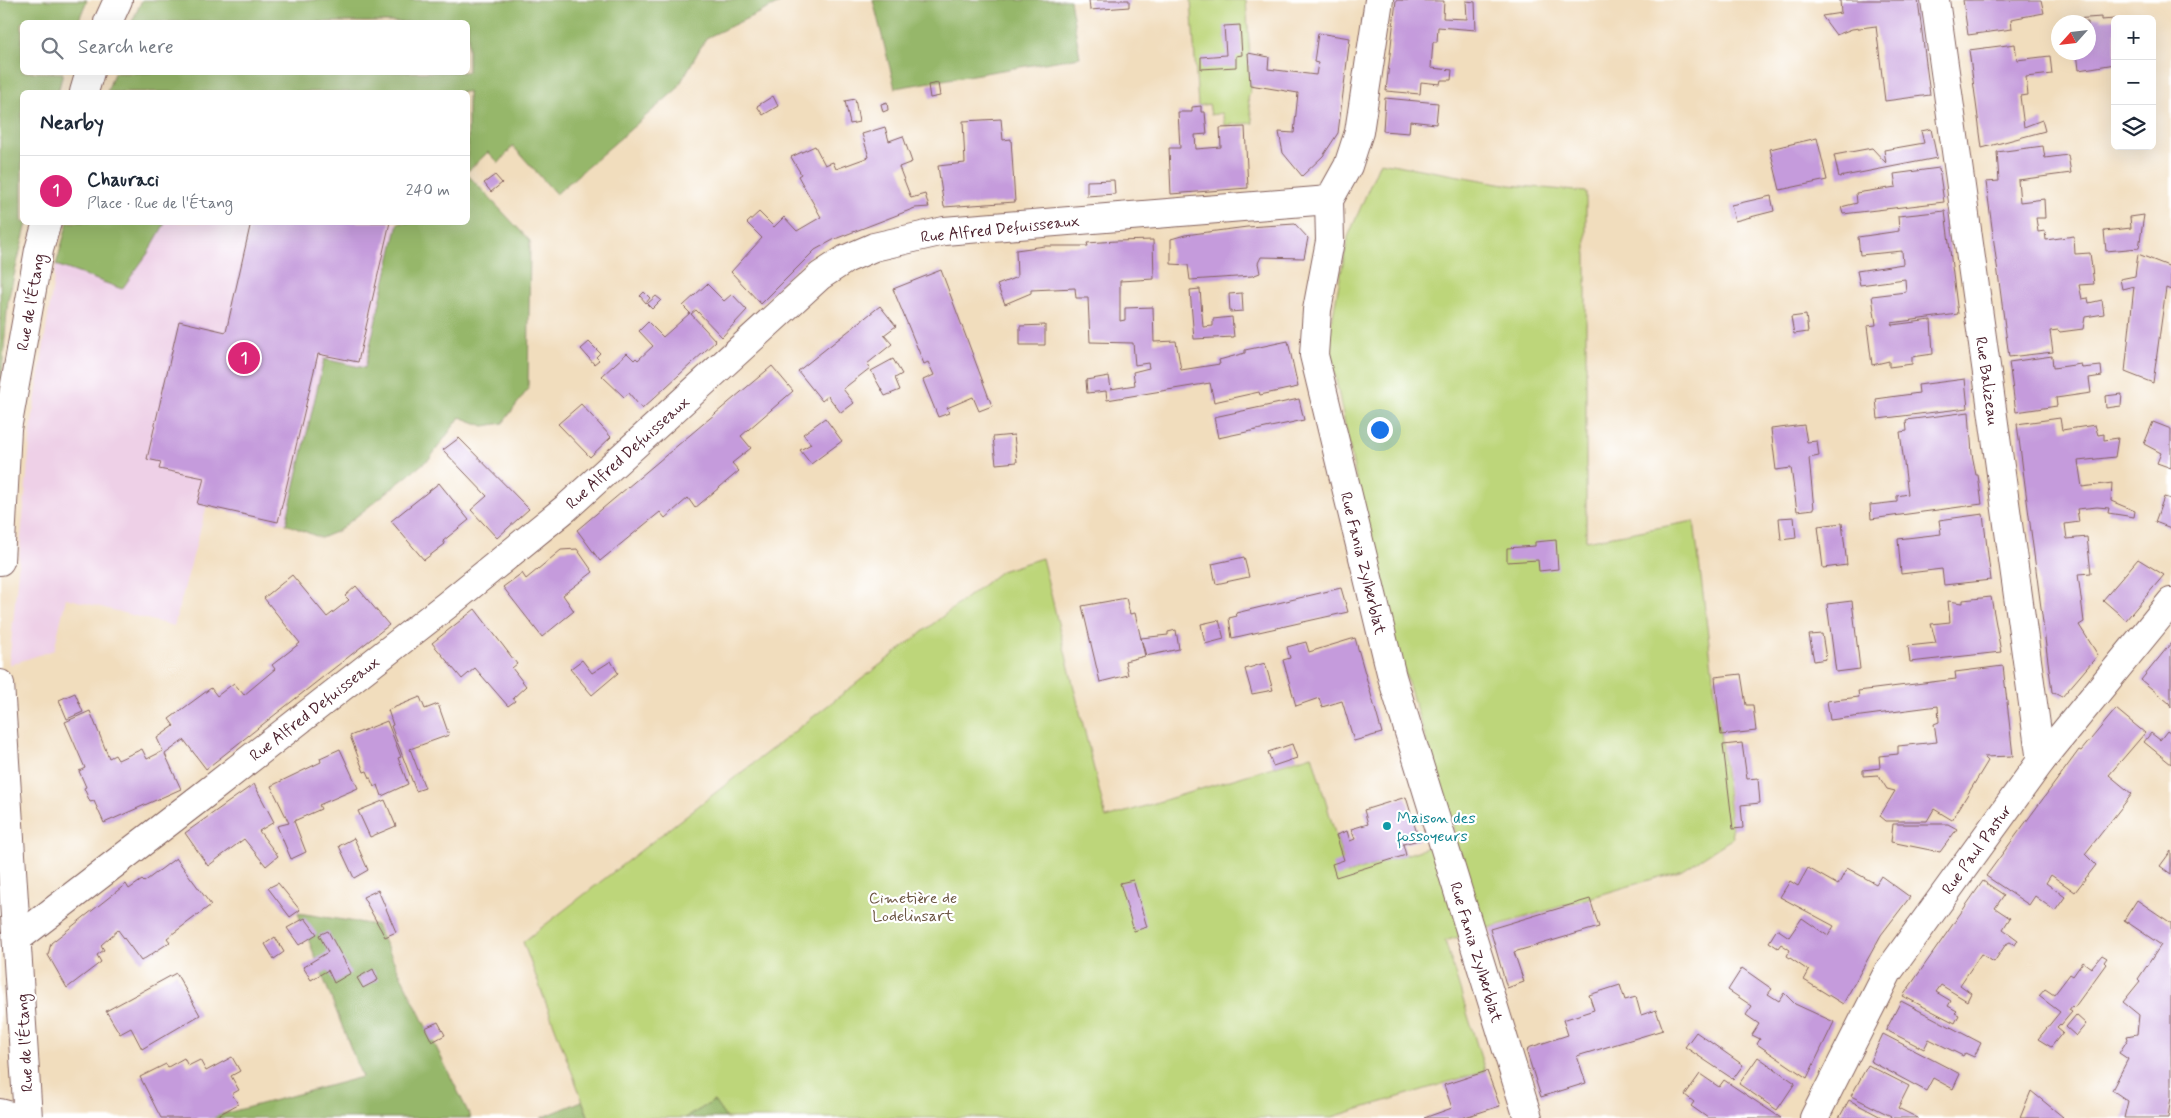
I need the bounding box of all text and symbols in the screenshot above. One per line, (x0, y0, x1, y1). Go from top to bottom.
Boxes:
north arrow (2051, 15, 2096, 60)
map controls (2111, 15, 2156, 150)
button: + (2111, 15, 2156, 60)
search box (20, 20, 470, 75)
icon: search (38, 34, 66, 62)
text: Search here (78, 35, 174, 60)
button: − (2111, 60, 2156, 105)
button: layers (2111, 105, 2156, 150)
text: Nearby (40, 109, 104, 137)
text: Chauraci (87, 168, 159, 193)
text: 1 (52, 180, 60, 201)
text: 240 m (406, 180, 450, 201)
text: Place · Rue de l'Étang (87, 193, 233, 214)
street label: Rue Alfred Defuisseaux (920, 211, 1081, 248)
street label: Rue de l'Étang (13, 252, 51, 353)
street label: Rue Balizeau (1970, 335, 2003, 427)
pin: 1 (228, 339, 260, 377)
street label: Rue Alfred Defuisseaux (562, 392, 694, 514)
your location (1367, 417, 1393, 443)
street label: Rue Fania Zylberblat (1335, 490, 1391, 637)
street label: Rue Alfred Defuisseaux (246, 652, 384, 767)
street label: Rue Paul Pastur (1937, 801, 2017, 899)
place label: Maison des fossoyeurs (1397, 808, 1476, 849)
marker: Maison des fossoyeurs (1381, 820, 1393, 832)
street label: Rue Fania Zylberblat (1444, 879, 1507, 1026)
park label: Cimetière de Lodelinsart (869, 888, 957, 927)
street label: Rue de l'Étang (12, 993, 40, 1093)

